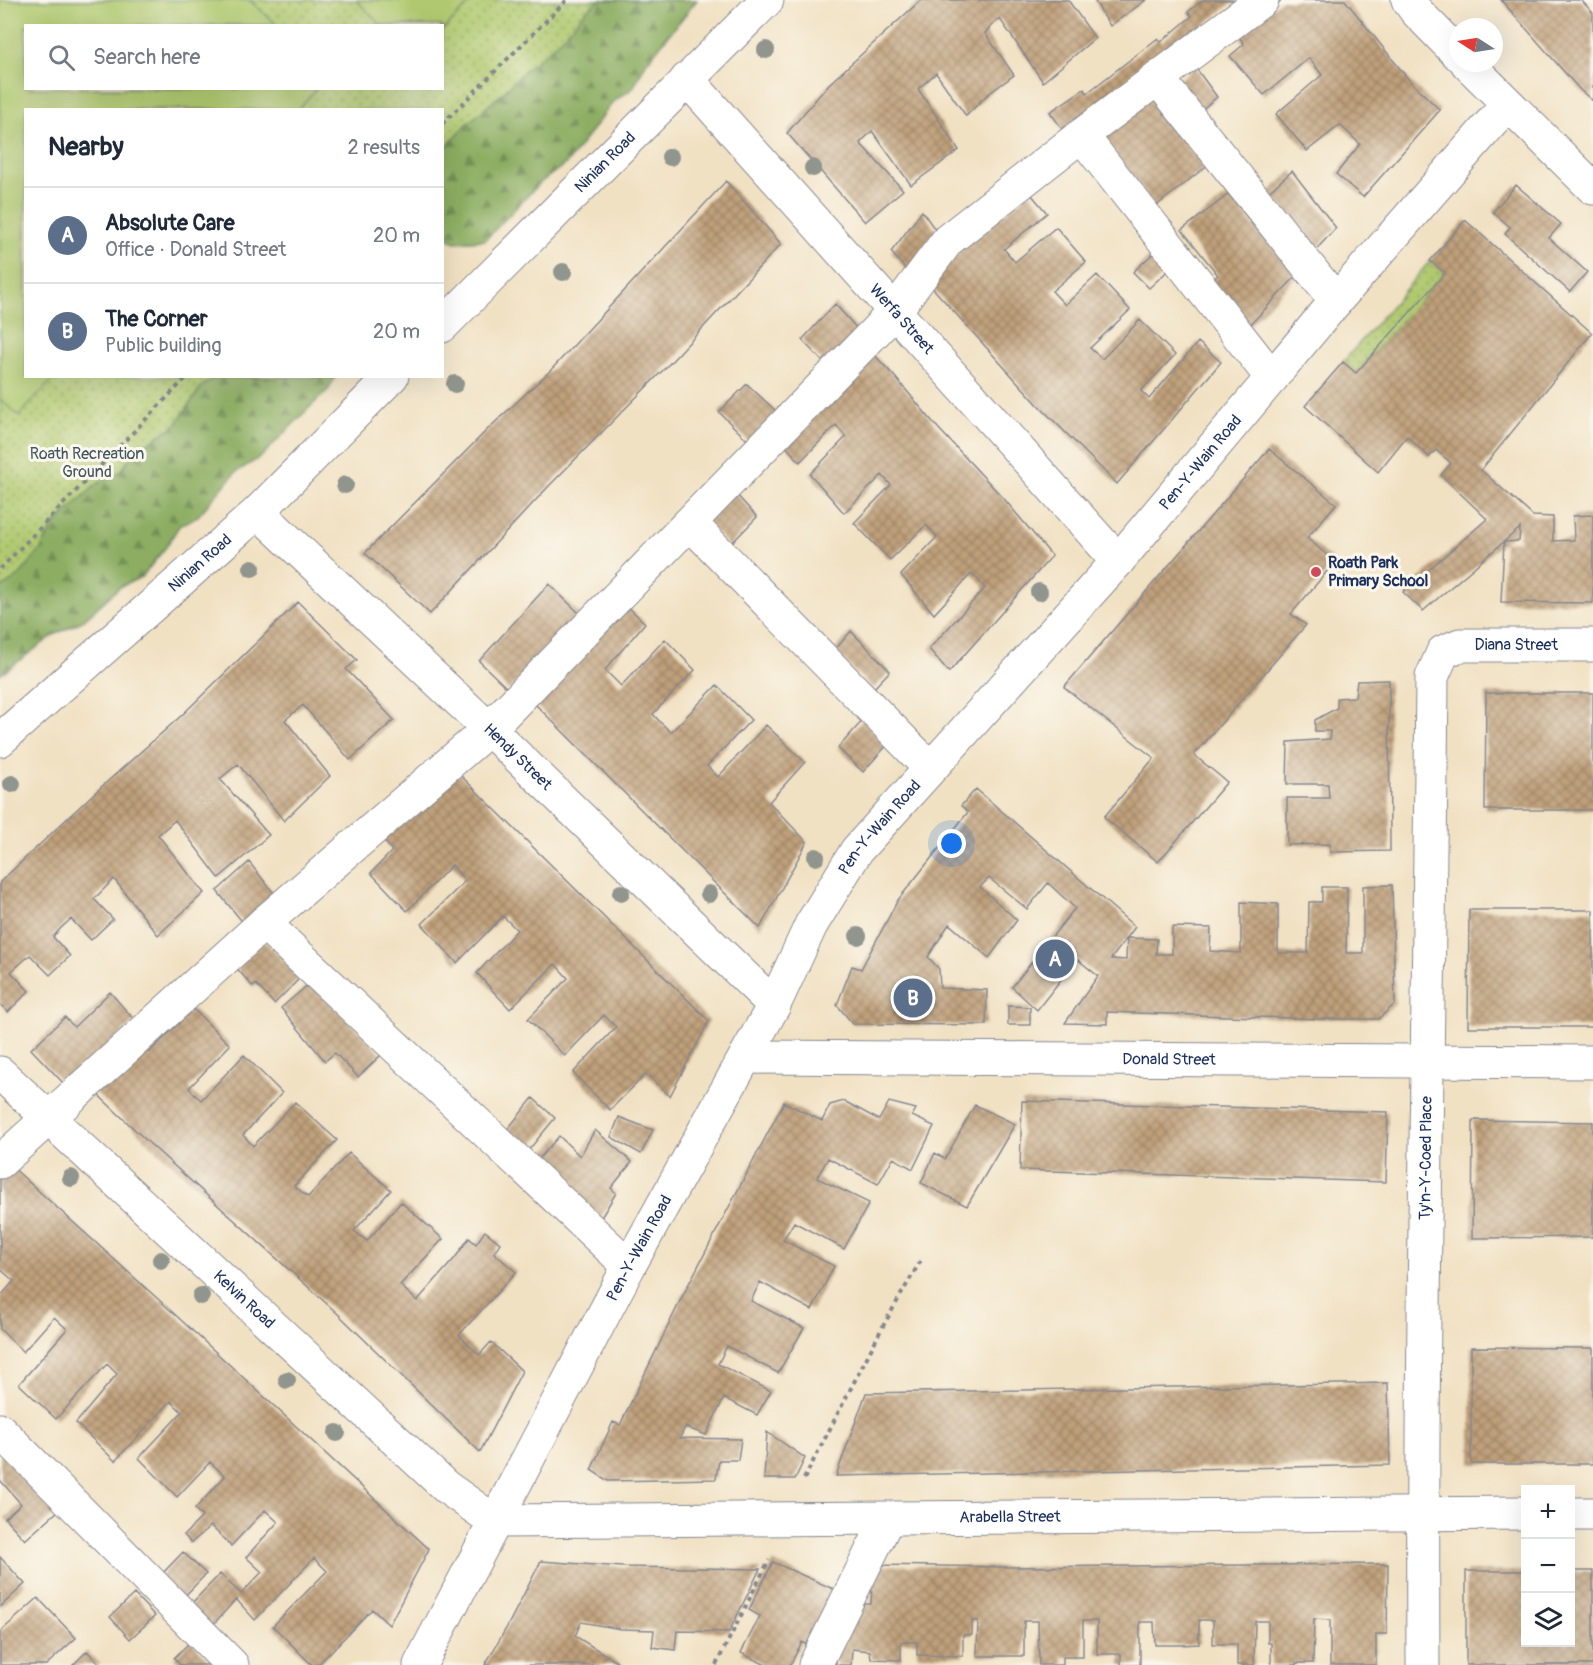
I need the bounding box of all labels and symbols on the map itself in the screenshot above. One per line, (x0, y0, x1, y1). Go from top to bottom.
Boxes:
north arrow (1449, 18, 1503, 72)
street label: Ninian Road (570, 128, 640, 197)
street label: Werfa Street (865, 280, 939, 359)
street label: Pen-Y-Wain Road (1155, 411, 1246, 514)
park label: Roath Recreation Ground (30, 444, 144, 482)
street label: Ninian Road (164, 530, 236, 597)
place label: Roath Park Primary School (1328, 553, 1428, 591)
marker: Roath Park Primary School (1309, 565, 1323, 579)
street label: Diana Street (1475, 635, 1558, 655)
street label: Hendy Street (479, 719, 557, 795)
street label: Pen-Y-Wain Road (834, 776, 925, 878)
your location (937, 829, 966, 858)
pin: A (1036, 936, 1074, 982)
pin: B (894, 976, 932, 1020)
street label: Donald Street (1122, 1049, 1216, 1070)
street label: Ty'n-Y-Coed Place (1415, 1096, 1437, 1220)
street label: Pen-Y-Wain Road (602, 1192, 676, 1305)
street label: Kelvin Road (209, 1266, 279, 1333)
street label: Arabella Street (959, 1507, 1061, 1527)

